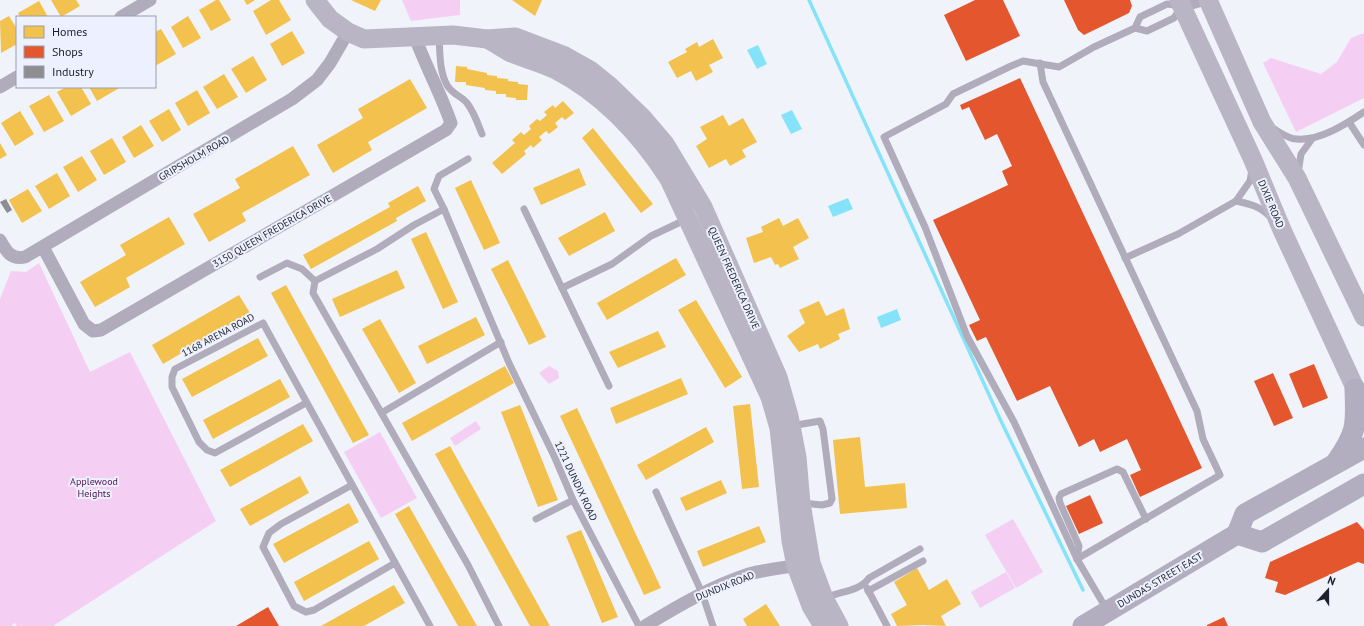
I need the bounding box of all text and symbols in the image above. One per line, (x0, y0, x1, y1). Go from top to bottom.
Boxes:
legend (16, 16, 156, 88)
text: Homes (52, 24, 87, 39)
text: Shops (52, 44, 83, 59)
text: Industry (52, 64, 94, 79)
street label: GRIPSHOLM ROAD (156, 132, 232, 184)
street label: DIXIE ROAD (1255, 178, 1287, 230)
street label: 3150 QUEEN FREDERICA DRIVE (210, 192, 334, 270)
street label: QUEEN FREDERICA DRIVE (706, 225, 762, 331)
street label: 1168 ARENA ROAD (179, 310, 257, 360)
street label: 1221 DUNDIX ROAD (552, 439, 600, 523)
park label: Applewood Heights (70, 475, 118, 500)
street label: DUNDAS STREET EAST (1115, 549, 1205, 611)
street label: DUNDIX ROAD (694, 568, 756, 604)
north arrow (1308, 570, 1348, 610)
text: N (1326, 573, 1337, 588)

